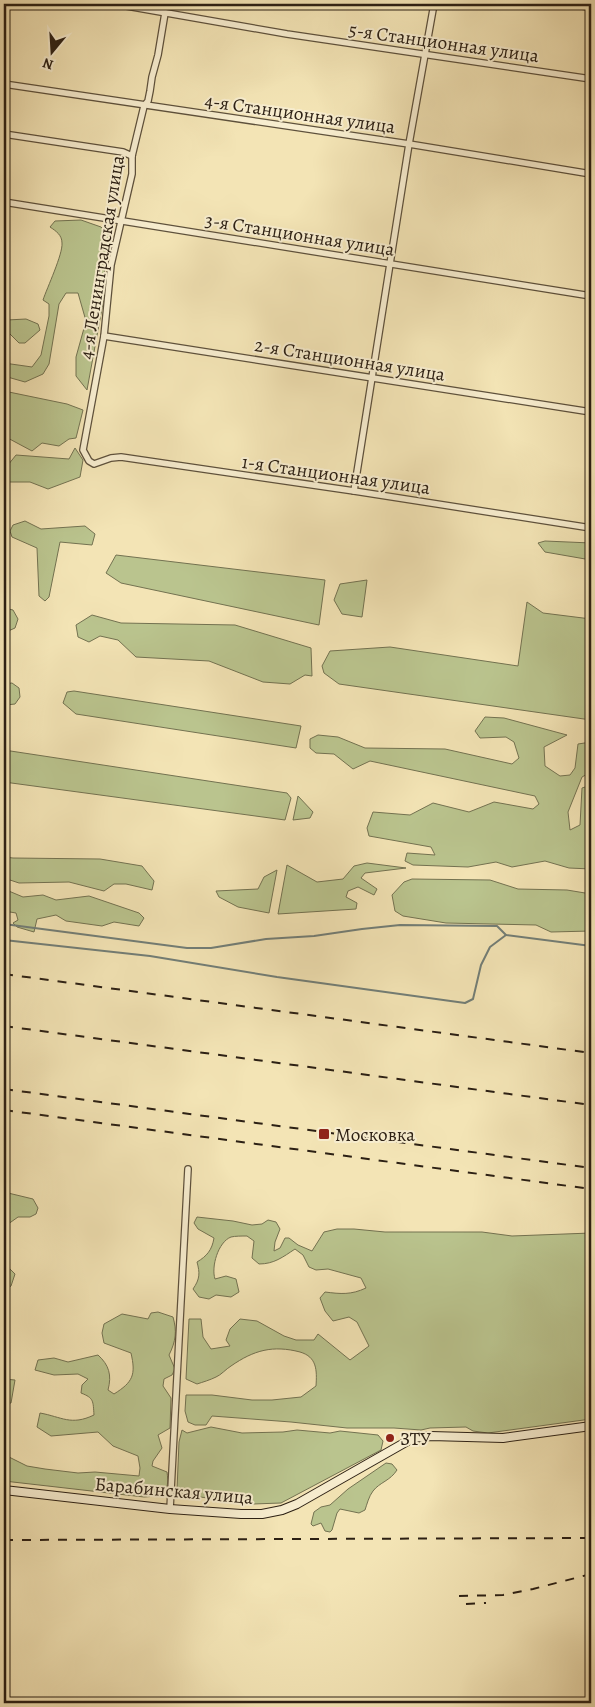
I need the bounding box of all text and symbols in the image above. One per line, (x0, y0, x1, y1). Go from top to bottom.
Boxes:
street label: 5-я Станционная улица (347, 17, 541, 69)
north arrow (28, 28, 78, 78)
text: N (40, 53, 56, 74)
street label: 4-я Станционная улица (203, 88, 397, 140)
street label: 4-я Ленинградская улица (73, 153, 131, 361)
street label: 3-я Станционная улица (203, 207, 397, 263)
street label: 2-я Станционная улица (253, 332, 447, 388)
street label: 1-я Станционная улица (240, 449, 432, 501)
place label: Московка (335, 1122, 415, 1148)
marker: Московка (317, 1127, 331, 1141)
place label: ЗТУ (400, 1426, 431, 1452)
marker: ЗТУ (384, 1432, 396, 1444)
street label: Барабинская улица (94, 1471, 254, 1511)

